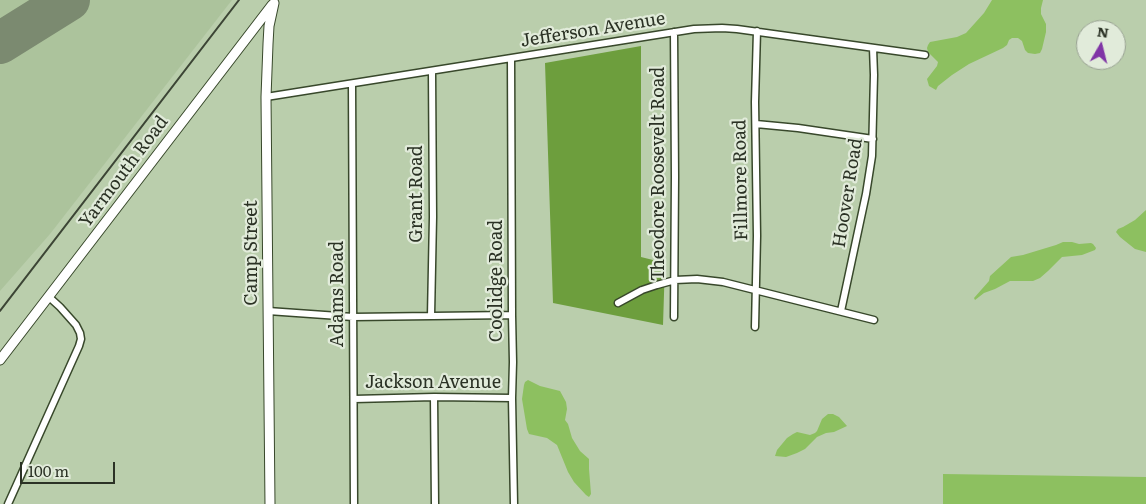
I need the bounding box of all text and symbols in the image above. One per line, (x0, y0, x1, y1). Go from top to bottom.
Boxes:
street label: Jefferson Avenue (519, 8, 667, 52)
north arrow (1076, 20, 1126, 70)
text: N (1096, 20, 1110, 42)
street label: Theodore Roosevelt Road (648, 67, 670, 281)
street label: Yarmouth Road (75, 112, 173, 232)
street label: Fillmore Road (729, 119, 753, 241)
street label: Hoover Road (829, 137, 867, 249)
street label: Grant Road (406, 145, 428, 243)
street label: Camp Street (241, 200, 263, 306)
street label: Coolidge Road (486, 220, 508, 342)
street label: Adams Road (327, 241, 349, 347)
street label: Jackson Avenue (365, 372, 501, 394)
scale bar (22, 452, 118, 484)
text: 100 m (28, 459, 69, 482)

